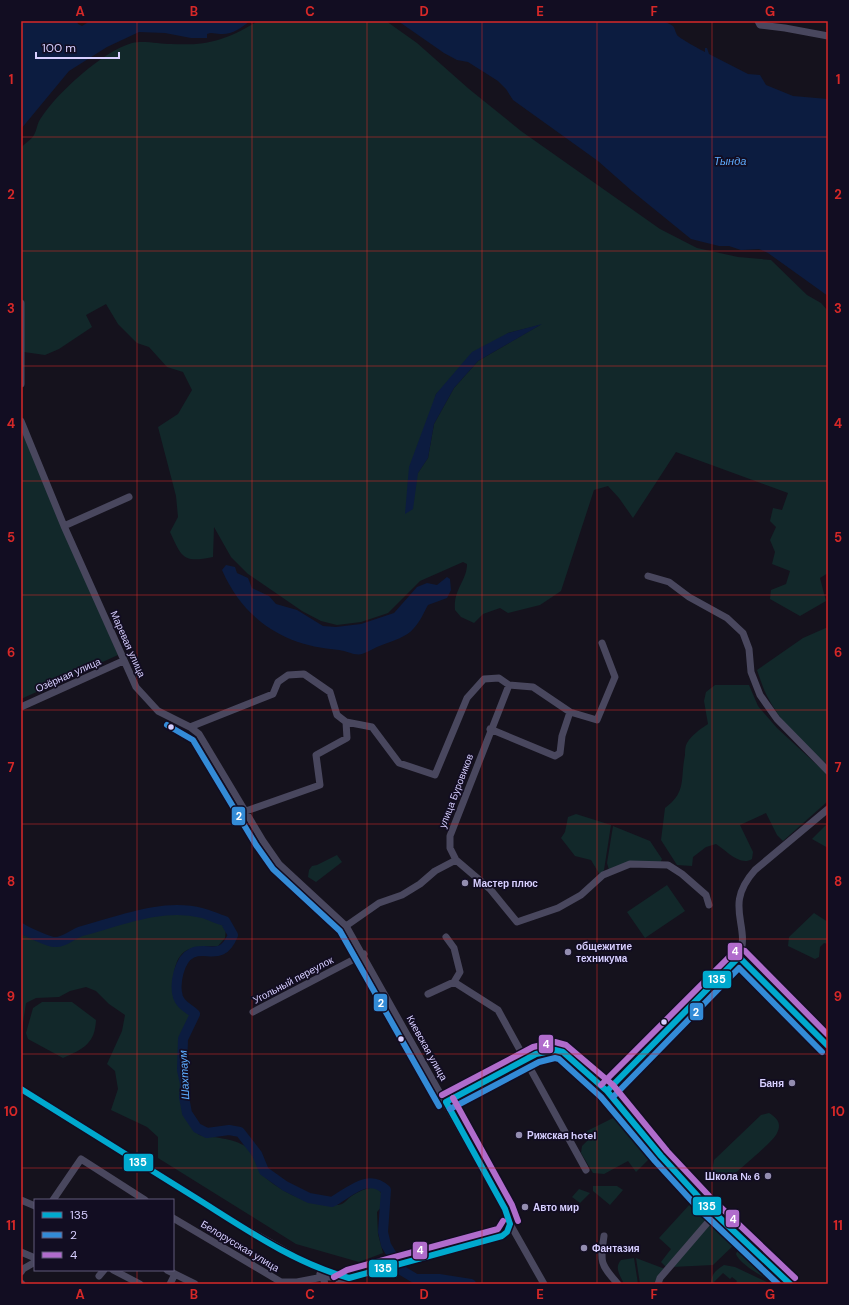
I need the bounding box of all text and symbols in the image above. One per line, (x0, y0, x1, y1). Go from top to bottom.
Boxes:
text: A (75, 3, 85, 20)
text: B (190, 3, 198, 20)
text: C (305, 3, 315, 20)
text: D (419, 3, 429, 20)
text: E (536, 3, 544, 20)
text: F (650, 3, 658, 20)
text: G (765, 3, 775, 20)
scale bar (36, 34, 119, 60)
text: 100 m (42, 40, 76, 56)
text: 1 (9, 71, 13, 88)
text: 1 (836, 71, 840, 88)
water label: Тында (714, 154, 746, 168)
text: 2 (7, 186, 15, 203)
text: 2 (834, 186, 842, 203)
text: 3 (7, 300, 15, 317)
text: 3 (834, 300, 842, 317)
text: 4 (7, 415, 15, 432)
text: 4 (834, 415, 842, 432)
text: 5 (7, 529, 15, 546)
text: 5 (834, 529, 842, 546)
street label: Маревая улица (108, 609, 149, 680)
text: 6 (7, 644, 15, 661)
text: 6 (834, 644, 842, 661)
street label: Озёрная улица (33, 655, 103, 695)
unlabelled marker (166, 722, 176, 732)
street label: улица Буровиков (436, 752, 476, 830)
text: 7 (8, 759, 15, 776)
text: 7 (835, 759, 842, 776)
line badge: 2 (231, 806, 246, 826)
text: 2 (236, 809, 242, 823)
text: 8 (7, 873, 15, 890)
text: 8 (834, 873, 842, 890)
place label: Мастер плюс (473, 877, 538, 890)
marker: Мастер плюс (460, 878, 470, 888)
place label: общежитие техникума (576, 940, 632, 965)
line badge: 4 (727, 942, 743, 961)
text: 4 (731, 944, 739, 958)
marker: общежитие техникума (563, 947, 573, 957)
street label: Угольный переулок (251, 953, 336, 1007)
line badge: 135 (702, 970, 732, 989)
text: 135 (708, 972, 726, 986)
text: 9 (7, 988, 15, 1005)
text: 9 (834, 988, 842, 1005)
line badge: 2 (373, 993, 388, 1012)
text: 2 (378, 996, 384, 1010)
line badge: 2 (689, 1002, 704, 1021)
text: 2 (693, 1005, 699, 1019)
street label: Киевская улица (404, 1013, 451, 1083)
unlabelled marker (659, 1017, 669, 1027)
unlabelled marker (396, 1034, 406, 1044)
line badge: 4 (538, 1034, 554, 1054)
text: 4 (542, 1037, 550, 1051)
water label: Шахтаум (176, 1049, 192, 1100)
place label: Баня (759, 1077, 784, 1090)
marker: Баня (787, 1078, 797, 1088)
text: 10 (4, 1103, 18, 1120)
text: 10 (831, 1103, 845, 1120)
place label: Рижская hotel (527, 1129, 596, 1142)
marker: Рижская hotel (514, 1130, 524, 1140)
line badge: 135 (123, 1153, 154, 1172)
text: 135 (129, 1155, 147, 1169)
place label: Школа № 6 (705, 1170, 760, 1183)
marker: Школа № 6 (763, 1171, 773, 1181)
line badge: 135 (692, 1196, 722, 1216)
legend (34, 1199, 174, 1271)
text: 135 (698, 1199, 716, 1213)
place label: Авто мир (533, 1201, 579, 1214)
marker: Авто мир (520, 1202, 530, 1212)
text: 135 (70, 1207, 88, 1223)
line badge: 4 (725, 1209, 740, 1228)
text: 4 (729, 1212, 737, 1226)
text: 11 (6, 1217, 16, 1234)
street label: Белорусская улица (198, 1217, 282, 1275)
text: 11 (833, 1217, 843, 1234)
text: 2 (70, 1227, 77, 1243)
line badge: 4 (412, 1241, 428, 1260)
place label: Фантазия (592, 1242, 640, 1255)
text: 4 (416, 1243, 424, 1257)
marker: Фантазия (579, 1243, 589, 1253)
text: 4 (70, 1247, 77, 1263)
line badge: 135 (368, 1259, 398, 1278)
text: 135 (374, 1261, 392, 1275)
text: A (75, 1286, 85, 1303)
text: B (190, 1286, 198, 1303)
text: C (305, 1286, 315, 1303)
text: D (419, 1286, 429, 1303)
text: E (536, 1286, 544, 1303)
text: F (650, 1286, 658, 1303)
text: G (765, 1286, 775, 1303)

